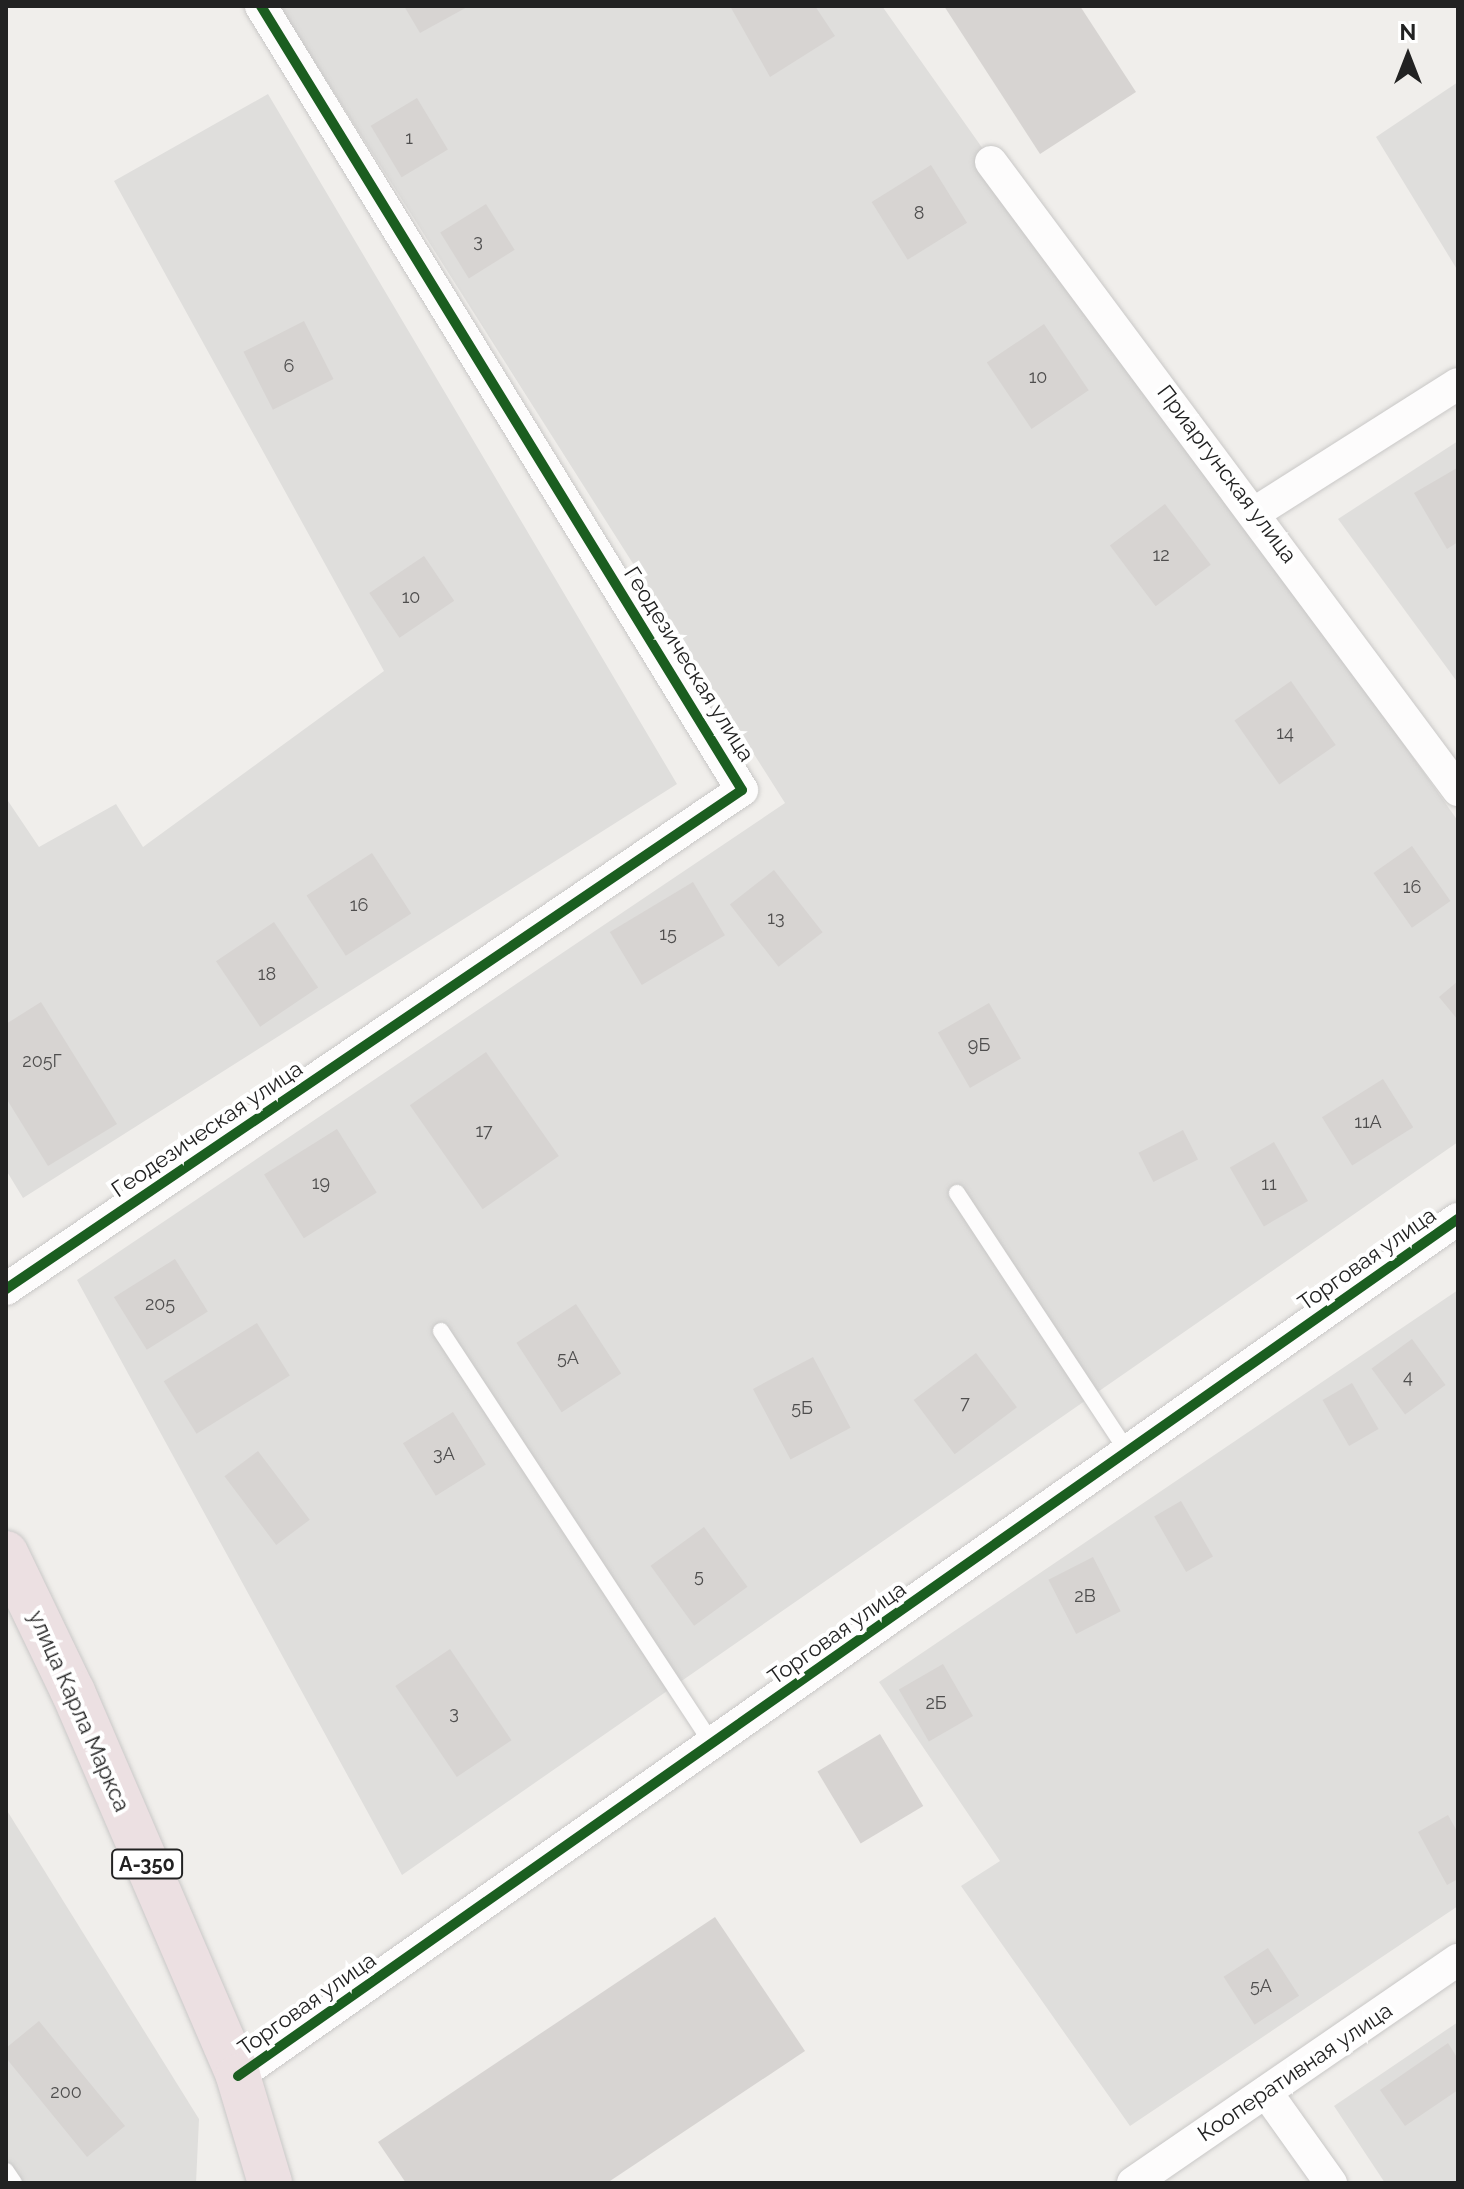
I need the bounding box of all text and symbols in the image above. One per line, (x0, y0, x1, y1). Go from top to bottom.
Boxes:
north arrow (1368, 16, 1448, 96)
text: N (1400, 19, 1416, 45)
house number: 1 (405, 127, 413, 149)
house number: 8 (914, 202, 924, 224)
house number: 3 (473, 230, 483, 252)
house number: 6 (284, 355, 294, 377)
house number: 10 (1029, 366, 1047, 388)
street label: Приаргунская улица (1151, 380, 1303, 568)
house number: 12 (1152, 544, 1170, 566)
street label: Геодезическая улица (618, 562, 760, 766)
house number: 10 (402, 586, 420, 608)
house number: 14 (1276, 722, 1294, 744)
house number: 16 (1403, 876, 1421, 898)
house number: 16 (350, 894, 368, 916)
house number: 13 (767, 907, 785, 929)
house number: 15 (659, 923, 677, 945)
house number: 18 (258, 963, 276, 985)
house number: 9Б (968, 1034, 990, 1056)
house number: 205Г (22, 1050, 62, 1072)
street label: Геодезическая улица (106, 1055, 308, 1203)
house number: 11А (1354, 1111, 1382, 1133)
house number: 17 (475, 1120, 493, 1142)
house number: 19 (312, 1172, 330, 1194)
house number: 11 (1261, 1173, 1277, 1195)
street label: Торговая улица (1293, 1202, 1441, 1316)
house number: 205 (145, 1293, 175, 1315)
house number: 5А (557, 1347, 579, 1369)
house number: 4 (1403, 1366, 1413, 1388)
house number: 7 (960, 1392, 970, 1414)
house number: 5Б (791, 1397, 813, 1419)
house number: 3А (433, 1443, 455, 1465)
house number: 5 (694, 1565, 704, 1587)
street label: Торговая улица (763, 1576, 911, 1690)
house number: 2В (1074, 1585, 1096, 1607)
street label: улица Карла Маркса (23, 1606, 135, 1816)
house number: 2Б (925, 1692, 947, 1714)
house number: 3 (449, 1702, 459, 1724)
road number: А-350 (111, 1848, 183, 1880)
street label: Торговая улица (233, 1947, 381, 2061)
house number: 5А (1250, 1975, 1272, 1997)
street label: Кооперативная улица (1192, 1997, 1398, 2147)
house number: 200 (50, 2081, 82, 2103)

